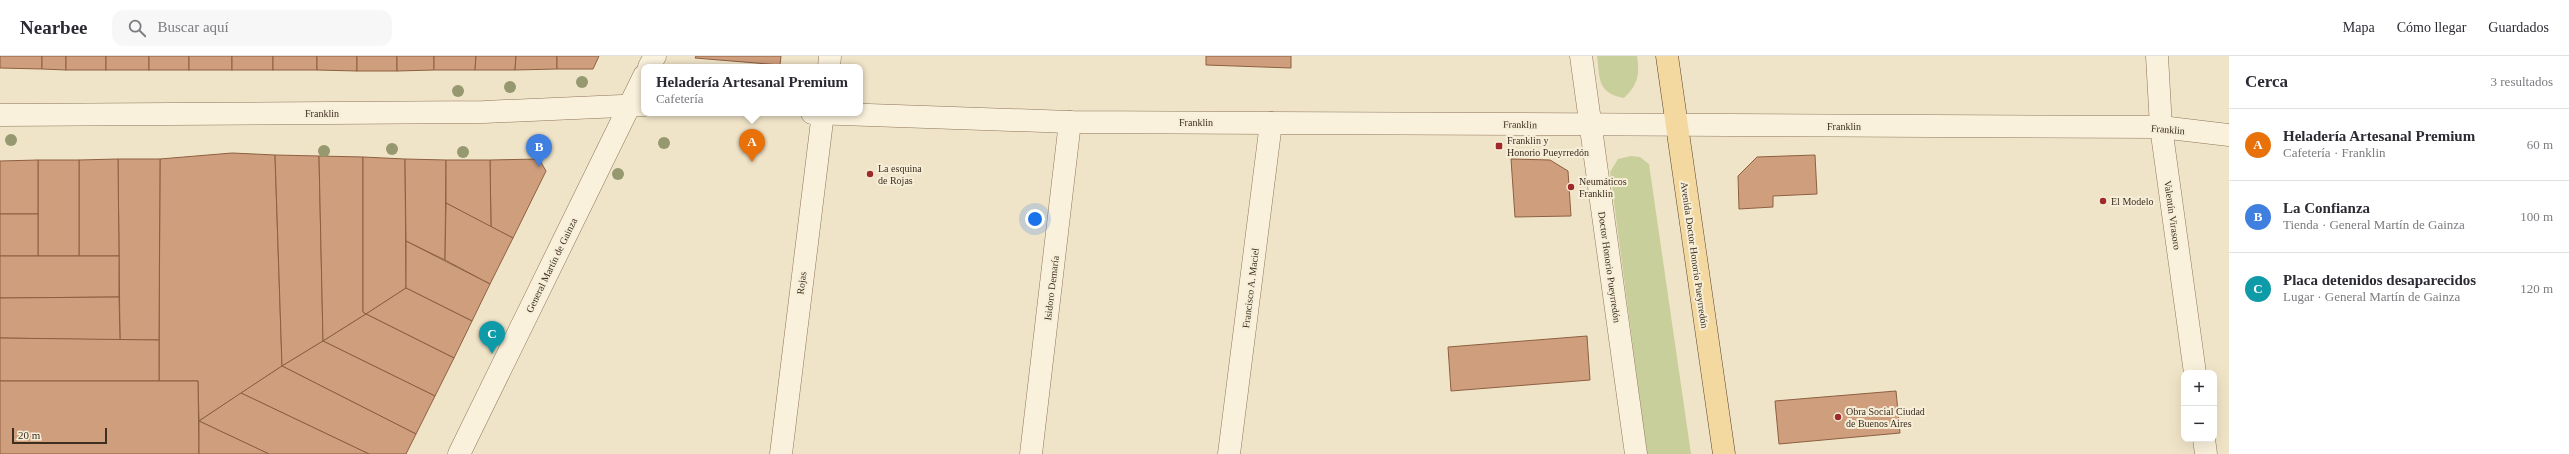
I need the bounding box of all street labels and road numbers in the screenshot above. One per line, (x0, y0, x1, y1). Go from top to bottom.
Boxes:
street label: Franklin (305, 108, 339, 119)
street label: Franklin (1179, 117, 1213, 128)
street label: Franklin (1503, 119, 1537, 130)
street label: Franklin (1827, 121, 1861, 132)
street label: Franklin (2151, 123, 2185, 136)
street label: Valentín Virasoro (2162, 180, 2183, 251)
street label: Avenida Doctor Honorio Pueyrredón (1679, 181, 1710, 329)
street label: Doctor Honorio Pueyrredón (1596, 211, 1623, 323)
street label: General Martín de Gainza (524, 216, 579, 314)
street label: Francisco A. Maciel (1240, 247, 1261, 329)
street label: Isidoro Demaría (1042, 254, 1061, 321)
street label: Rojas (795, 271, 808, 295)

